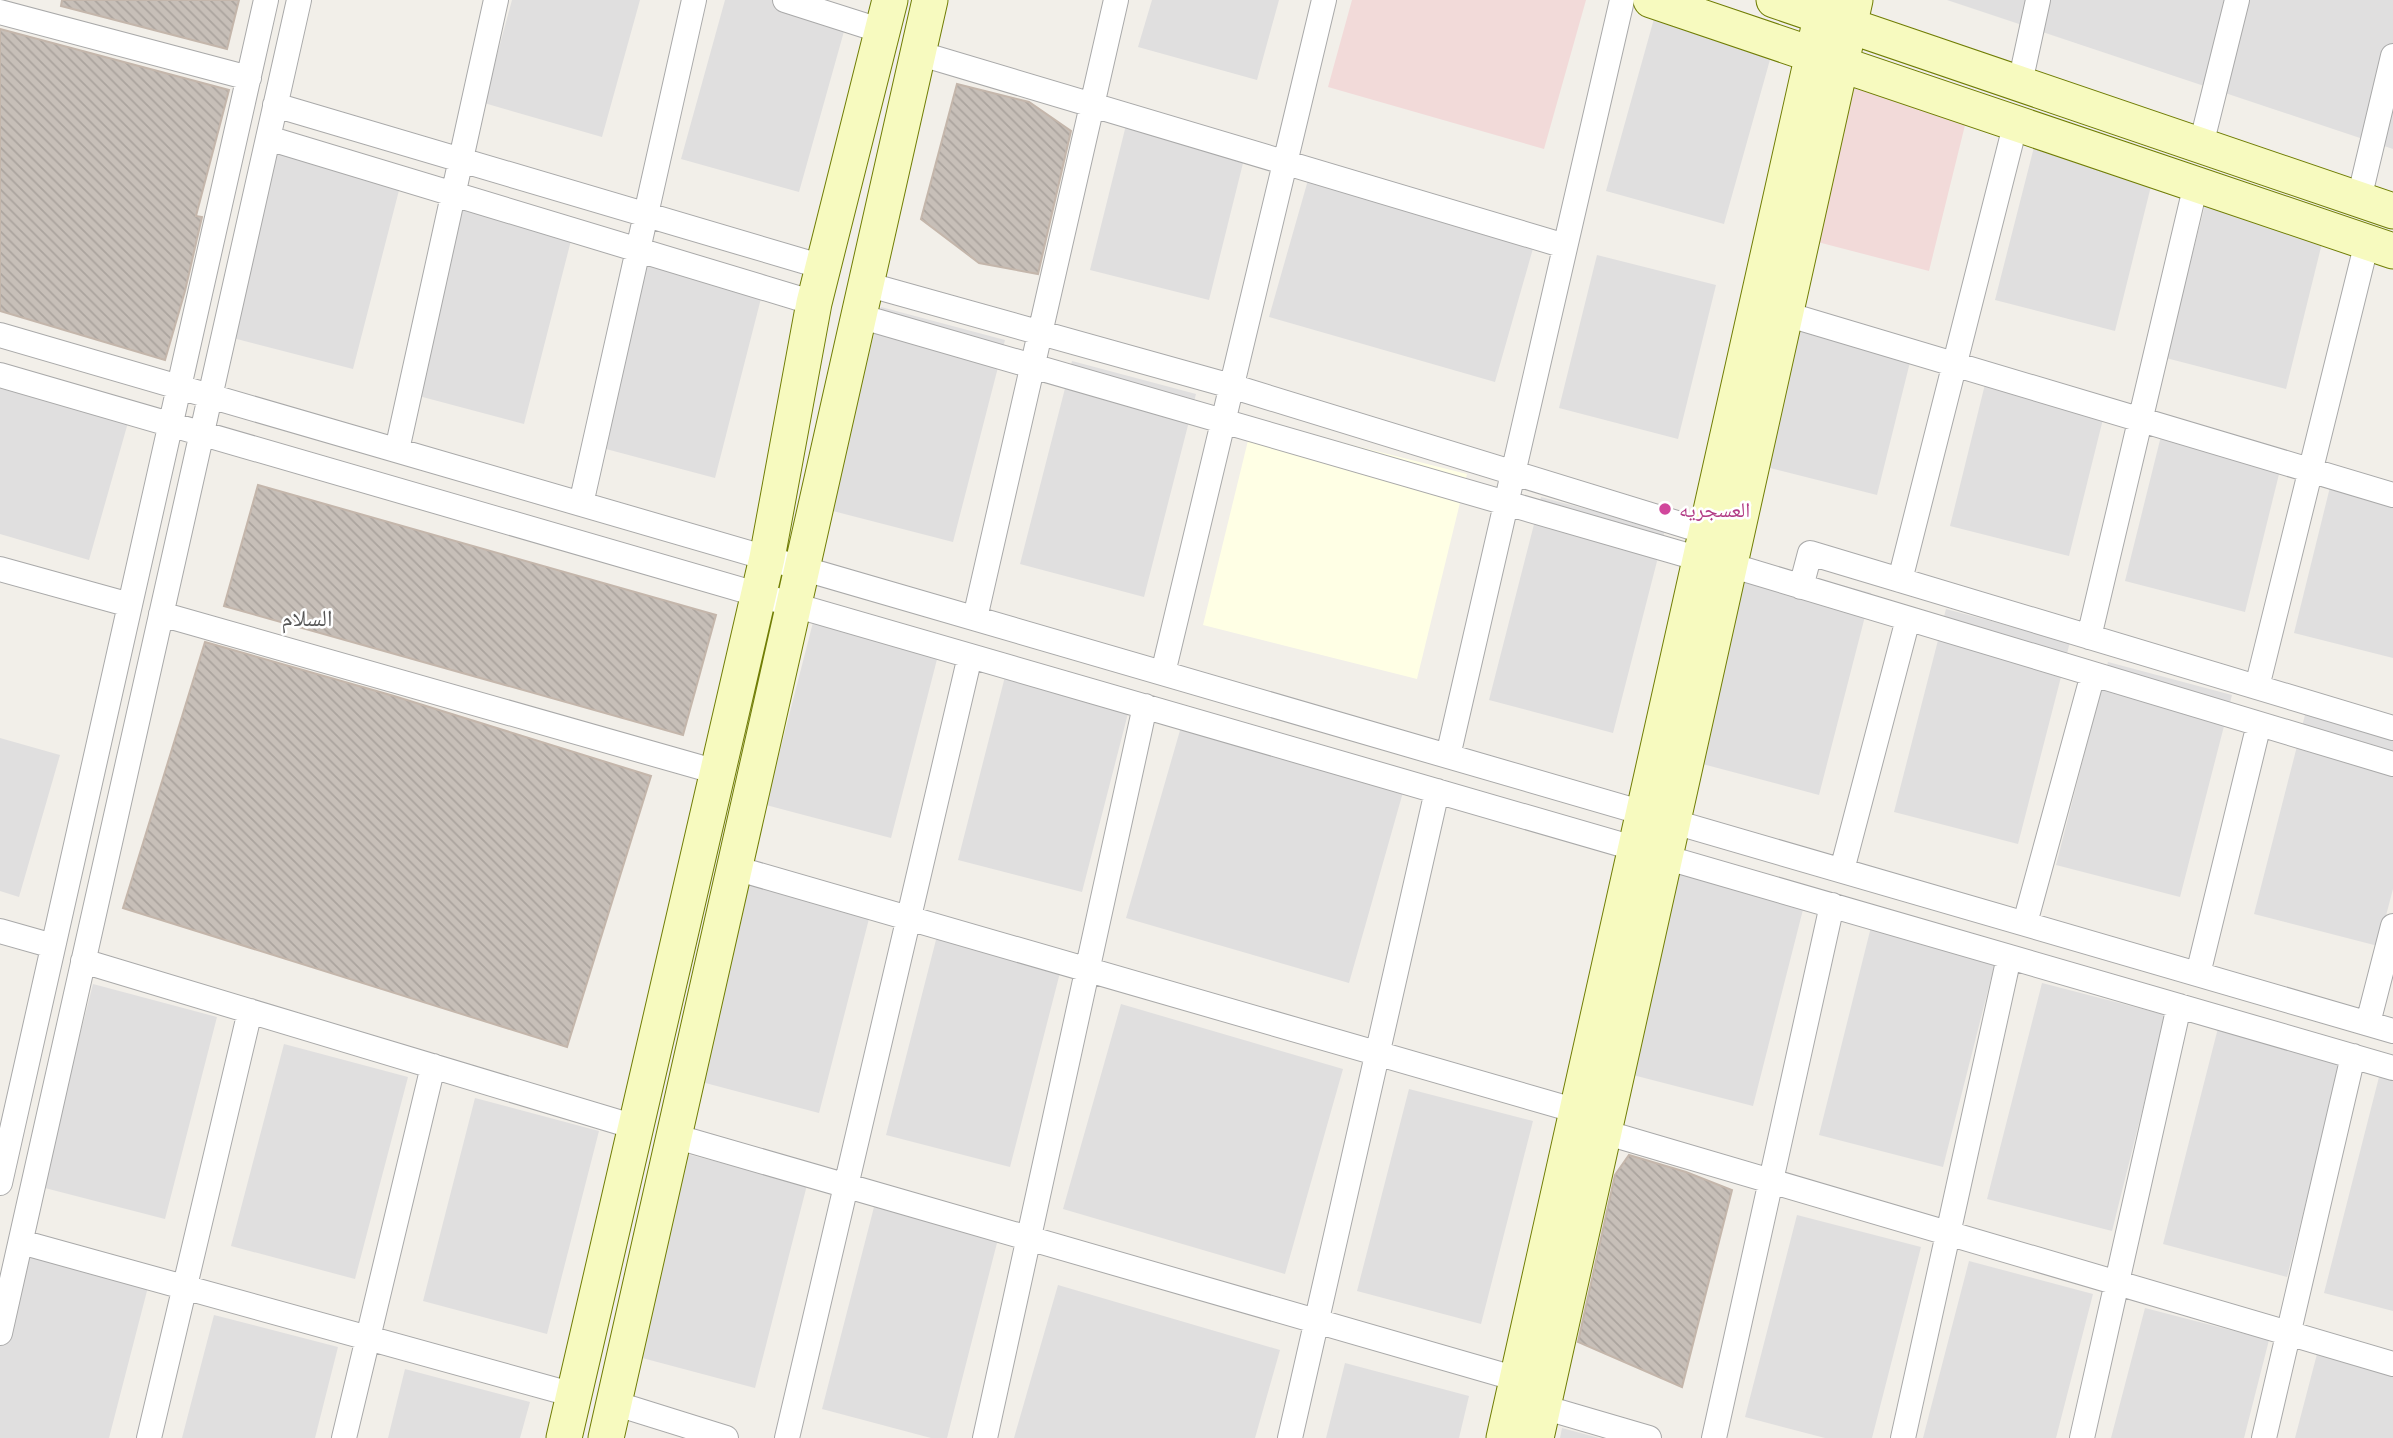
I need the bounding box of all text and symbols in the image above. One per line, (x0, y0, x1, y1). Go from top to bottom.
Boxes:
place label: العسجريه (1679, 497, 1750, 521)
marker: العسجريه (1657, 501, 1673, 517)
district label: السلام (282, 605, 332, 634)

